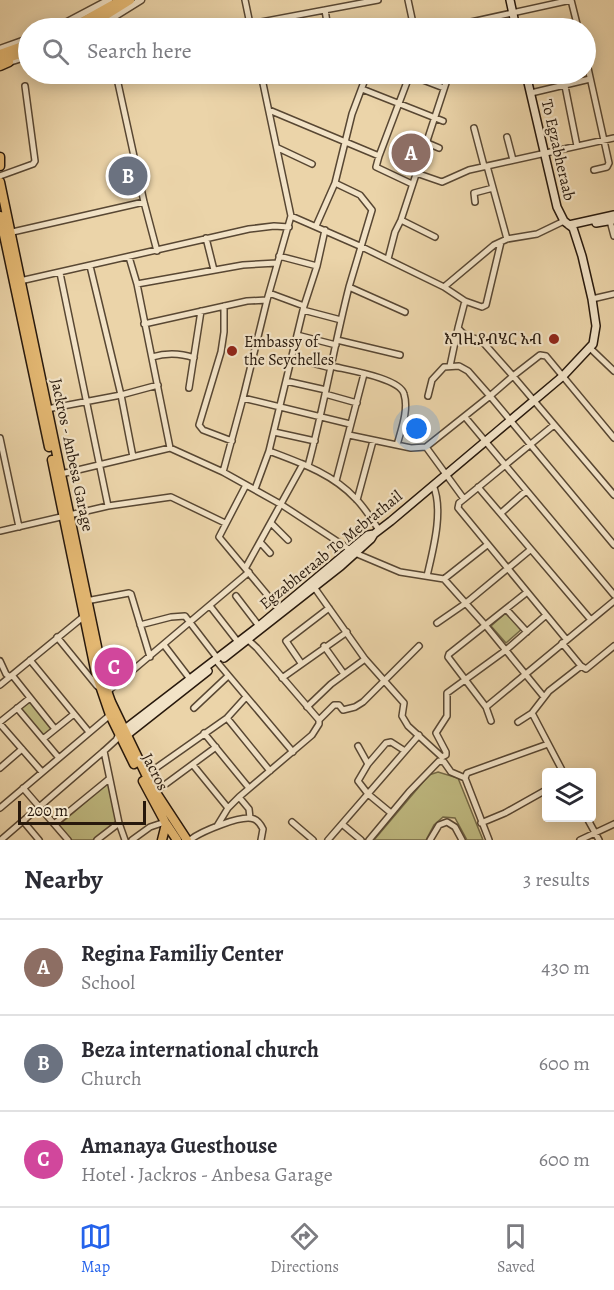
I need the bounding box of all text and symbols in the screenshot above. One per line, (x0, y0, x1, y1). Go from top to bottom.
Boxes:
search box (18, 18, 596, 84)
icon: search (39, 35, 72, 68)
text: Search here (87, 36, 192, 66)
street label: To Egzabheraab (536, 97, 580, 203)
pin: A (392, 130, 430, 176)
pin: B (108, 154, 148, 198)
place label: እግዚያብሄር አብ (444, 328, 542, 350)
place label: Embassy of the Seychelles (244, 331, 334, 371)
marker: እግዚያብሄር አብ (547, 332, 561, 346)
marker: Embassy of the Seychelles (225, 344, 239, 358)
street label: Jackros - Anbesa Garage (45, 377, 99, 533)
your location (402, 414, 431, 443)
street label: Egzabheraab To Mebrathail (255, 485, 407, 615)
pin: C (94, 644, 134, 690)
street label: Jacros (136, 749, 174, 795)
map controls (542, 768, 596, 822)
button: layers (542, 768, 596, 822)
scale bar (18, 798, 146, 826)
text: 200 m (27, 800, 68, 822)
text: Nearby (24, 862, 103, 897)
text: 3 results (523, 866, 590, 893)
text: Regina Familiy Center (81, 939, 284, 969)
text: A (37, 954, 50, 981)
text: 430 m (541, 954, 590, 981)
text: School (81, 969, 135, 996)
text: Beza international church (81, 1035, 319, 1065)
text: B (37, 1050, 50, 1077)
text: 600 m (539, 1050, 590, 1077)
text: Church (81, 1065, 142, 1092)
text: Amanaya Guesthouse (81, 1131, 277, 1161)
text: C (37, 1146, 50, 1173)
text: 600 m (539, 1146, 590, 1173)
text: Hotel · Jackros - Anbesa Garage (81, 1161, 333, 1188)
tab: Map (79, 1220, 112, 1278)
tab: Directions (270, 1220, 339, 1278)
tab: Saved (497, 1220, 535, 1278)

